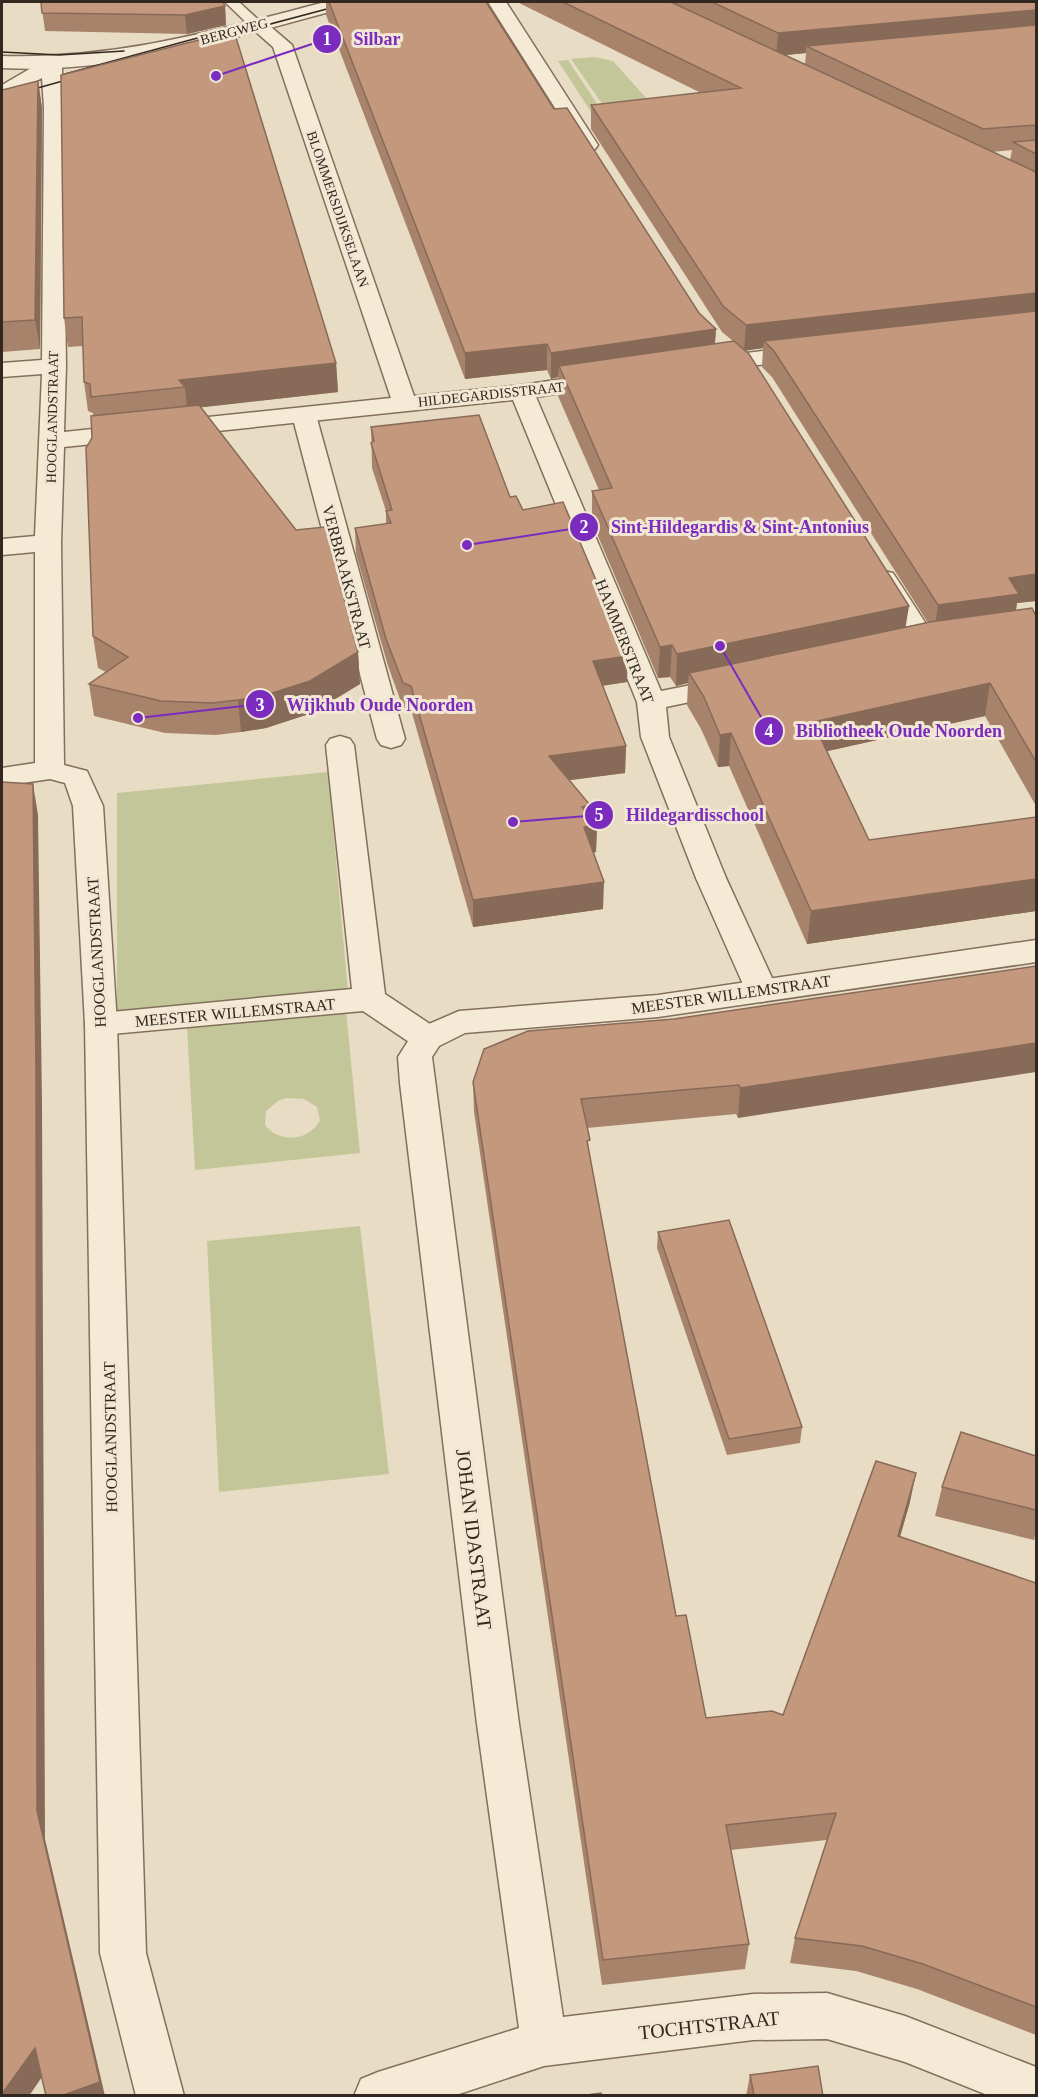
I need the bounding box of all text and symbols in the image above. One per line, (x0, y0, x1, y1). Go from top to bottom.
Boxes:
street label: BERGWEG (199, 15, 270, 48)
callout: Silbar (312, 21, 413, 57)
text: 1 (323, 29, 332, 49)
text: Silbar (353, 29, 401, 49)
street label: BLOMMERSDIJKSELAAN (304, 129, 371, 289)
street label: HOOGLANDSTRAAT (44, 350, 61, 483)
street label: HILDEGARDISSTRAAT (417, 379, 565, 410)
street label: VERBRAAKSTRAAT (319, 503, 374, 651)
callout: Sint-Hildegardis & Sint-Antonius (569, 509, 881, 545)
text: 2 (580, 517, 589, 537)
text: Sint-Hildegardis & Sint-Antonius (611, 517, 869, 537)
street label: HAMMERSTRAAT (592, 577, 657, 706)
callout: Wijkhub Oude Noorden (245, 686, 486, 722)
text: 3 (256, 695, 265, 715)
text: Wijkhub Oude Noorden (287, 695, 473, 715)
callout: Bibliotheek Oude Noorden (754, 713, 1014, 749)
text: 4 (765, 721, 774, 741)
text: Bibliotheek Oude Noorden (796, 721, 1002, 741)
callout: Hildegardisschool (584, 797, 776, 833)
text: 5 (595, 805, 604, 825)
text: Hildegardisschool (626, 805, 764, 825)
street label: HOOGLANDSTRAAT (84, 876, 109, 1028)
street label: MEESTER WILLEMSTRAAT (630, 972, 832, 1017)
street label: MEESTER WILLEMSTRAAT (134, 995, 336, 1030)
street label: HOOGLANDSTRAAT (101, 1361, 120, 1513)
street label: JOHAN IDASTRAAT (452, 1448, 496, 1630)
street label: TOCHTSTRAAT (637, 2007, 781, 2043)

